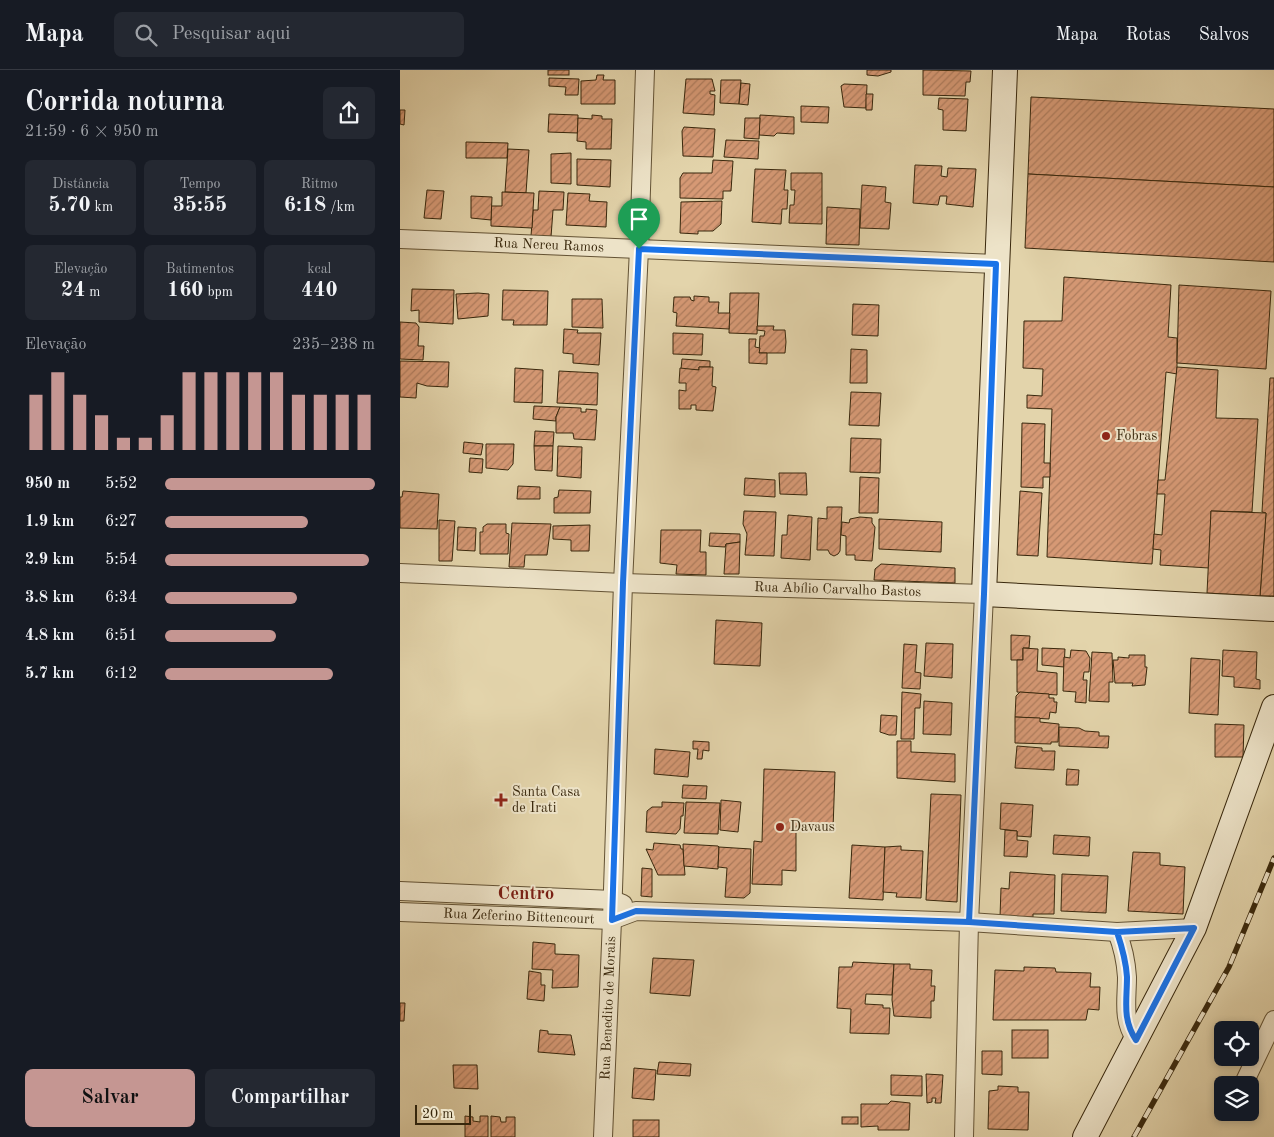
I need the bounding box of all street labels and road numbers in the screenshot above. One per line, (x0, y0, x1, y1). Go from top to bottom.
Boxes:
street label: Rua Nereu Ramos (493, 236, 604, 255)
street label: Rua Abílio Carvalho Bastos (754, 580, 922, 599)
street label: Rua Zeferino Bittencourt (443, 907, 595, 926)
street label: Rua Benedito de Morais (598, 936, 618, 1080)

